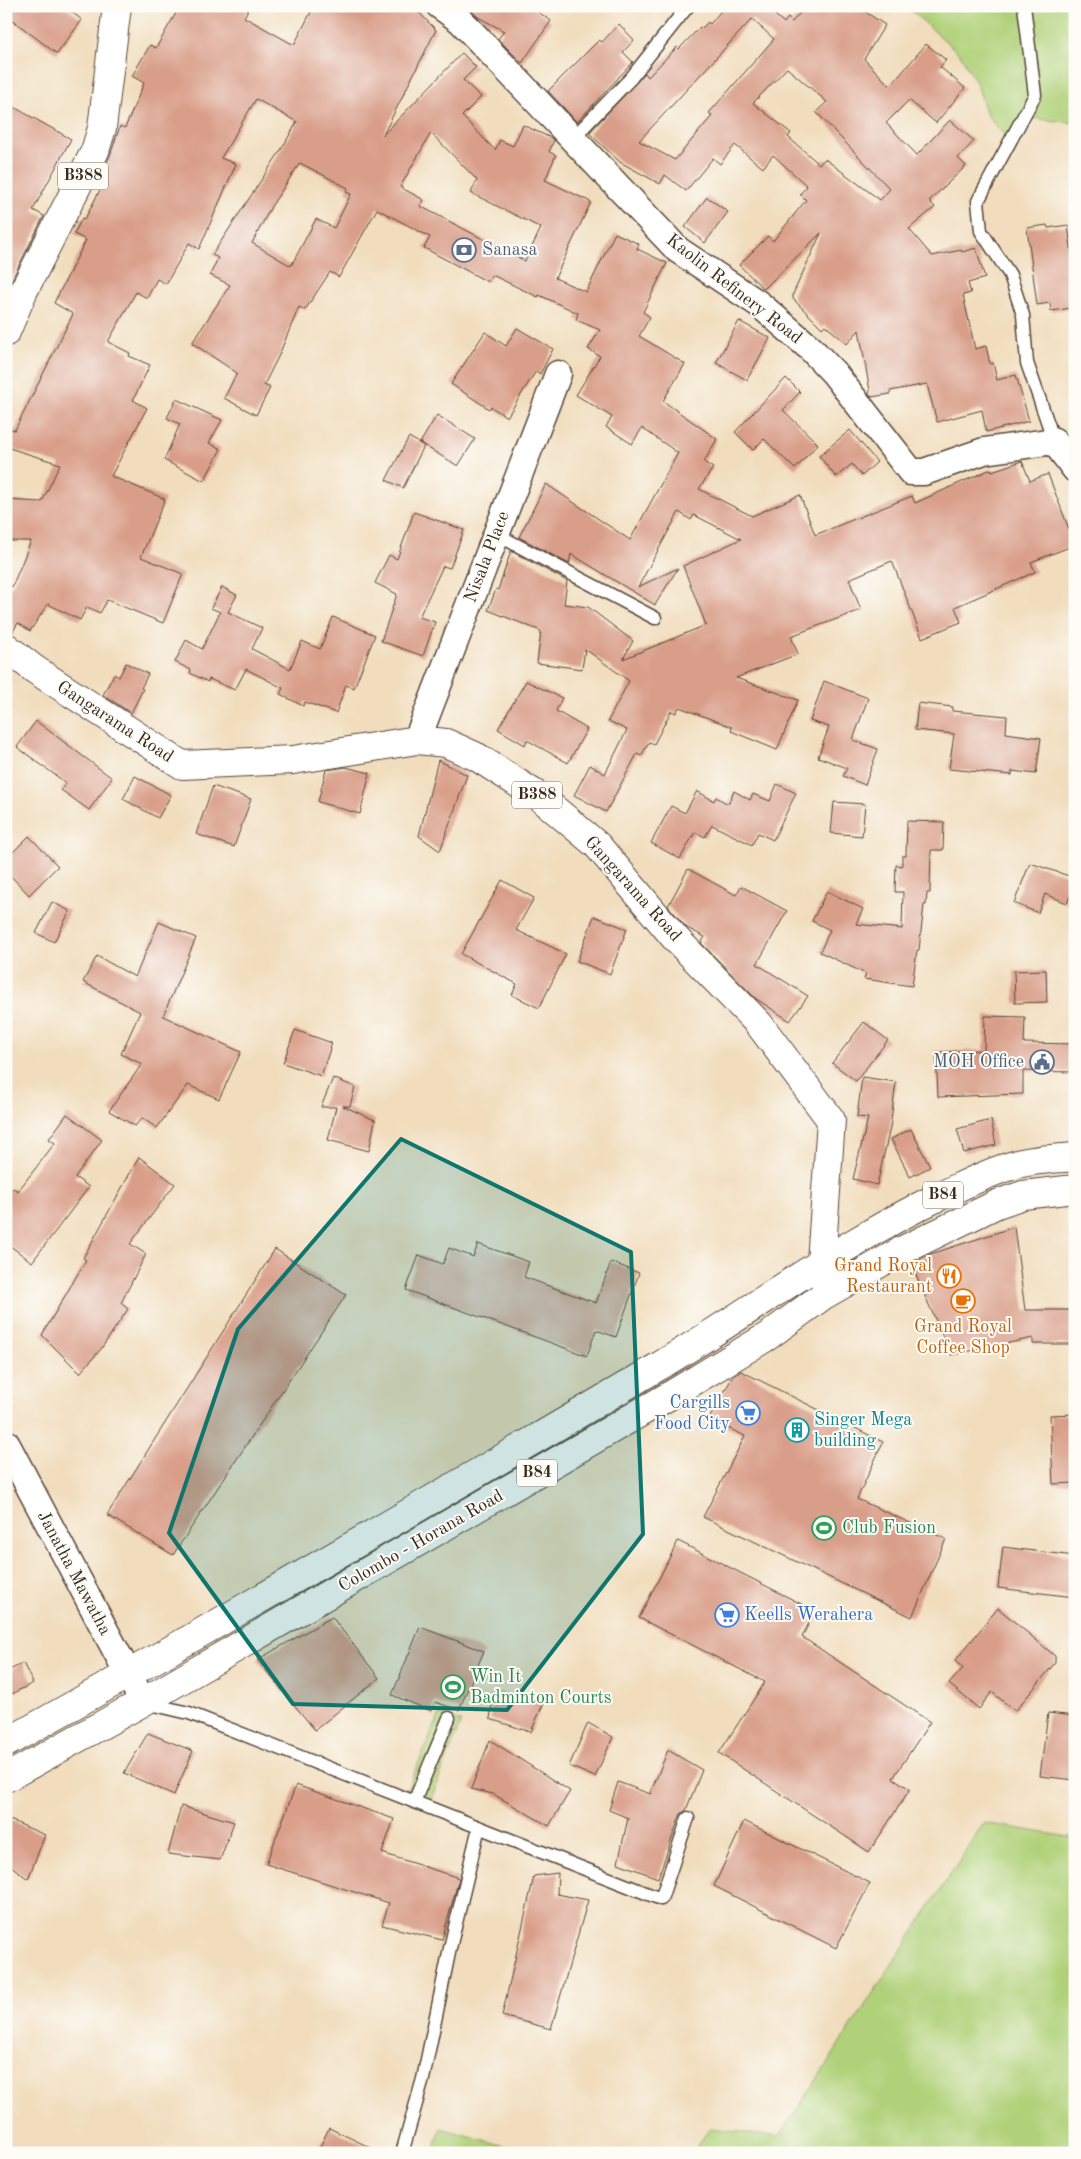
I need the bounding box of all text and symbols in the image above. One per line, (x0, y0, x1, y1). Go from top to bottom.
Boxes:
road number: B388 (58, 162, 108, 190)
street label: Kaolin Refinery Road (663, 231, 805, 347)
bank icon: Sanasa (451, 237, 477, 263)
place label: Sanasa (482, 241, 537, 259)
street label: Nisala Place (461, 509, 513, 605)
street label: Gangarama Road (54, 678, 176, 766)
road number: B388 (512, 782, 562, 808)
street label: Gangarama Road (581, 833, 685, 945)
public building icon: MOH Office (1029, 1049, 1055, 1075)
place label: MOH Office (933, 1053, 1024, 1071)
road number: B84 (923, 1182, 963, 1208)
place label: Grand Royal Restaurant (834, 1257, 932, 1296)
restaurant icon: Grand Royal Restaurant (936, 1263, 962, 1289)
cafe icon: Grand Royal Coffee Shop (950, 1288, 976, 1314)
place label: Grand Royal Coffee Shop (914, 1318, 1012, 1357)
place label: Cargills Food City (654, 1394, 730, 1433)
supermarket icon: Cargills Food City (735, 1400, 761, 1426)
place label: Singer Mega building (814, 1411, 912, 1450)
building icon: Singer Mega building (784, 1417, 810, 1443)
road number: B84 (517, 1460, 557, 1486)
street label: Colombo - Horana Road (335, 1486, 507, 1596)
street label: Janatha Mawatha (34, 1508, 114, 1638)
sports icon: Club Fusion (811, 1515, 837, 1541)
place label: Club Fusion (842, 1519, 936, 1537)
supermarket icon: Keells Werahera (714, 1602, 740, 1628)
place label: Keells Werahera (744, 1606, 873, 1624)
place label: Win It Badminton Courts (470, 1668, 612, 1707)
sports icon: Win It Badminton Courts (440, 1674, 466, 1700)

